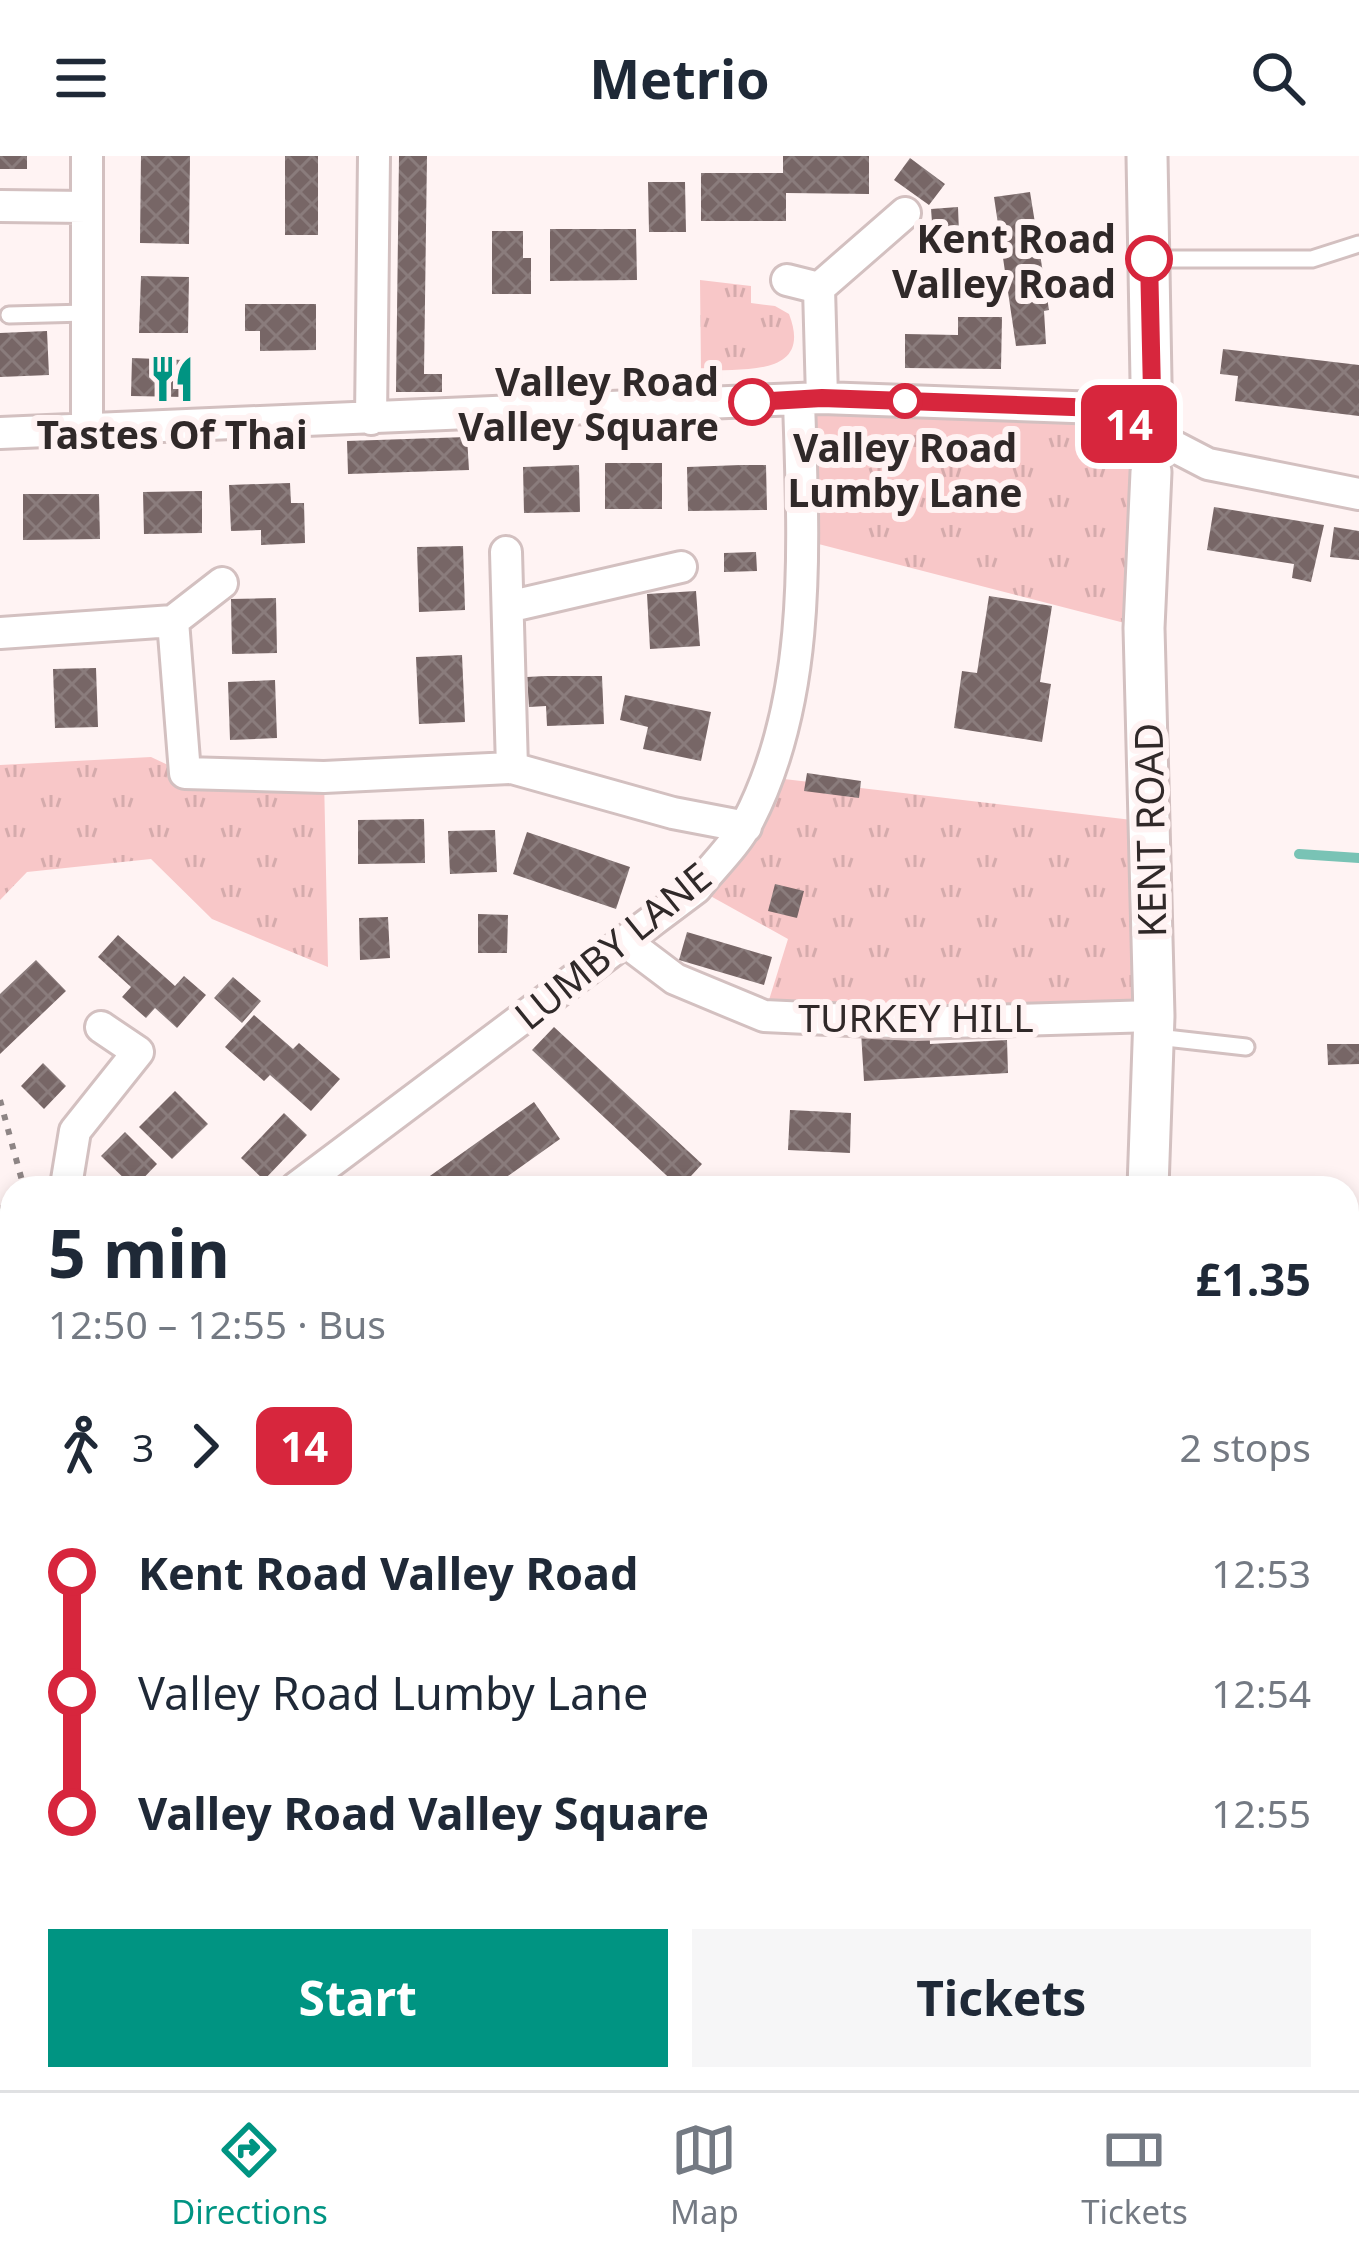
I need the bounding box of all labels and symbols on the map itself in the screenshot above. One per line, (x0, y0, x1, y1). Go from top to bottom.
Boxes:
place label: Kent Road Valley Road (892, 211, 1116, 309)
marker: Kent Road Valley Road (1127, 237, 1171, 281)
restaurant icon: Tastes Of Thai (147, 354, 197, 404)
place label: Valley Road Valley Square (458, 354, 719, 452)
marker: Valley Road Valley Square (730, 380, 774, 424)
marker: Valley Road Lumby Lane (889, 385, 921, 417)
line badge: 14 (1075, 385, 1183, 463)
place label: Tastes Of Thai (36, 407, 308, 460)
place label: Valley Road Lumby Lane (787, 420, 1023, 518)
street label: KENT ROAD (1121, 722, 1177, 938)
street label: LUMBY LANE (503, 849, 721, 1041)
street label: TURKEY HILL (798, 990, 1034, 1043)

